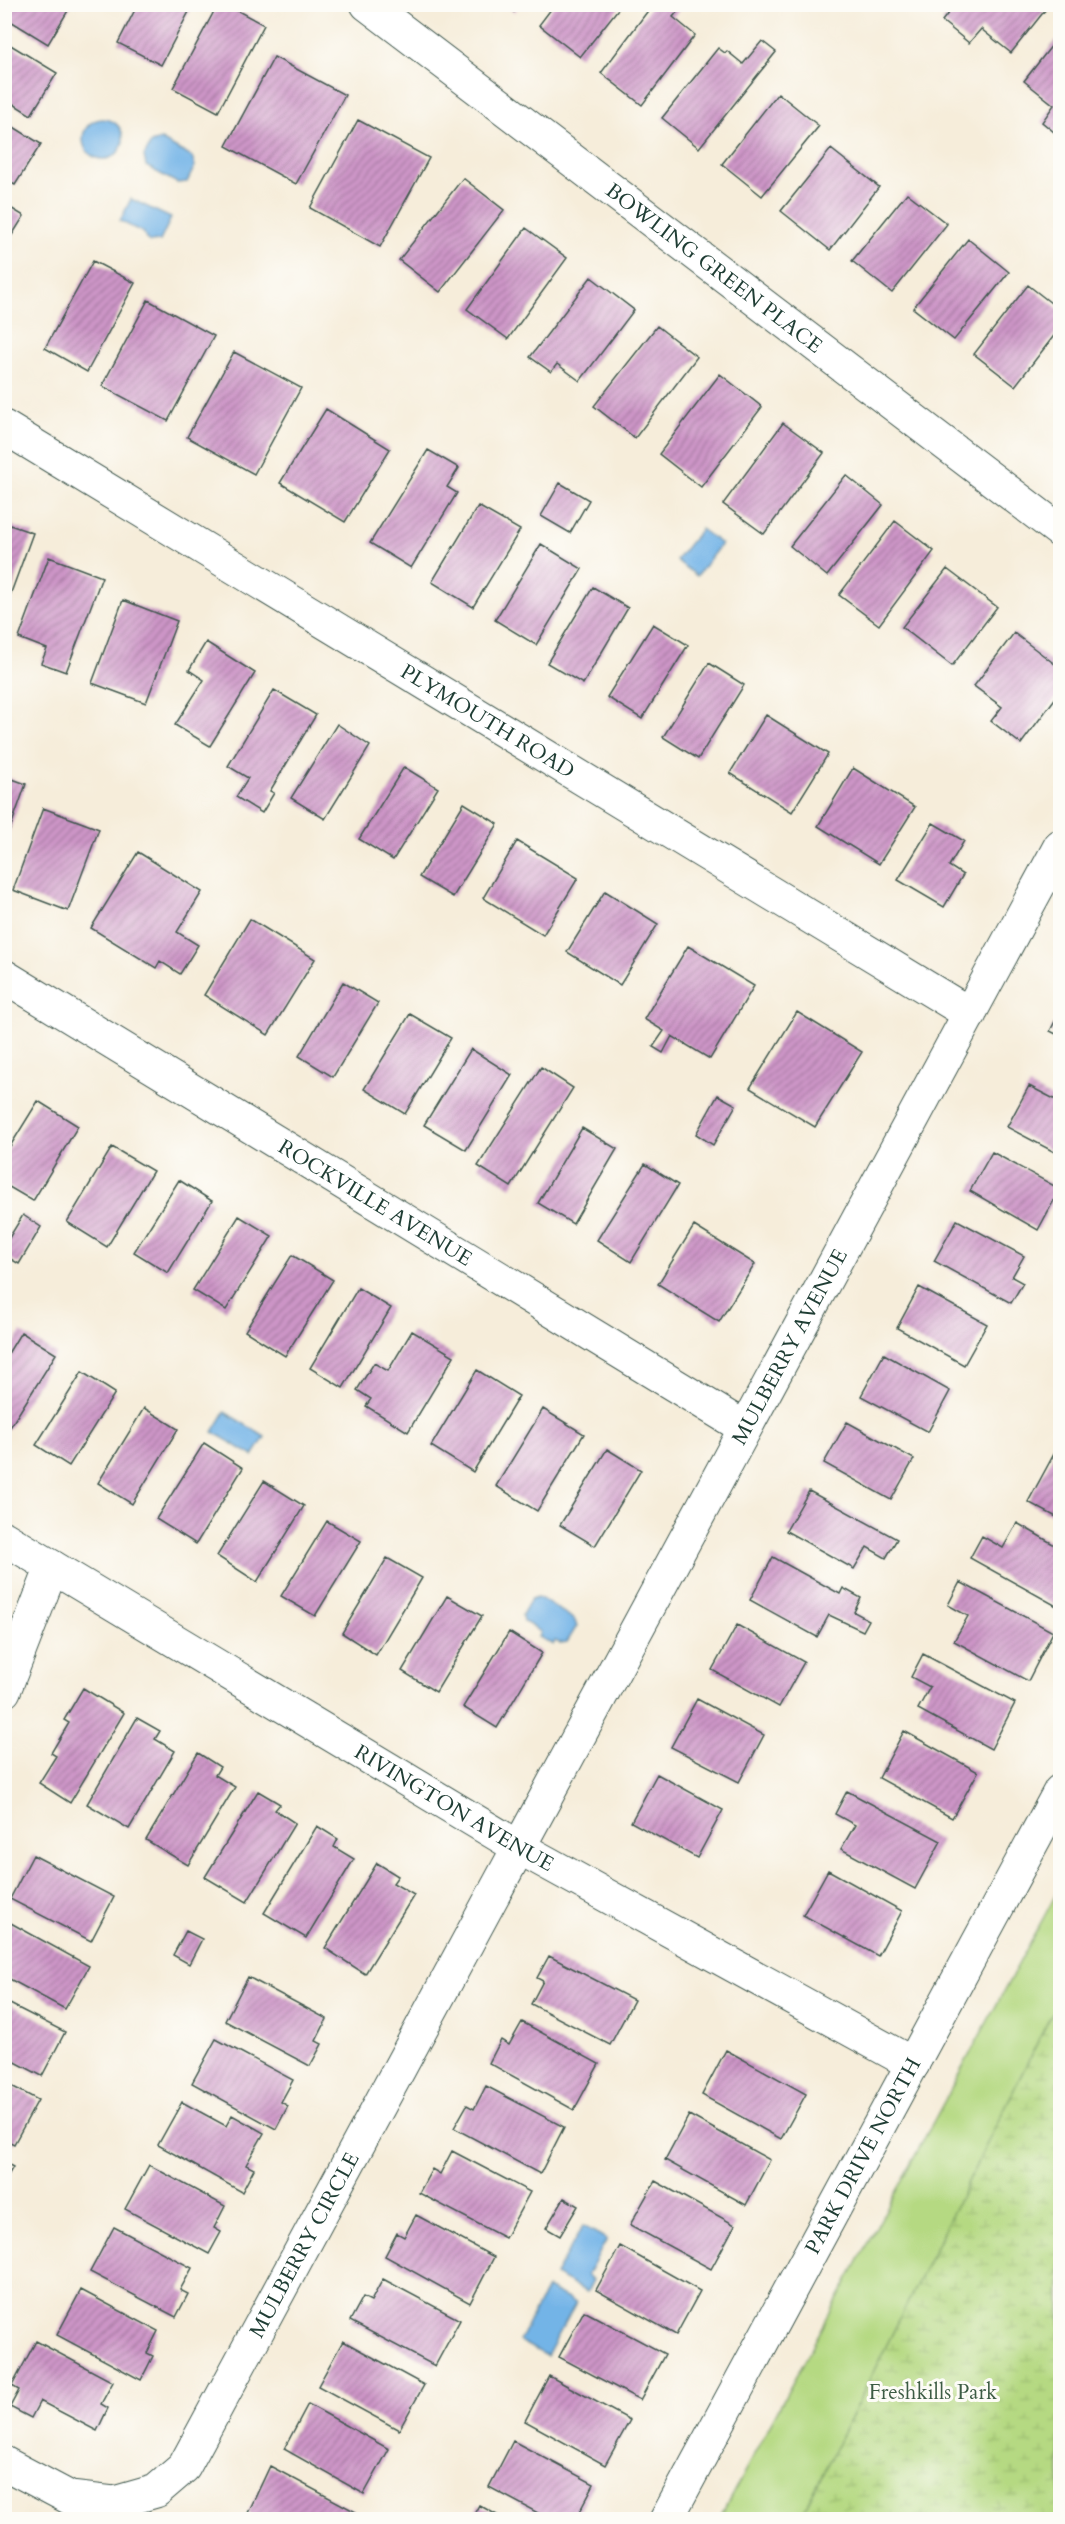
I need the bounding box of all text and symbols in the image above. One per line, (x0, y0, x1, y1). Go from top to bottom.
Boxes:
street label: BOWLING GREEN PLACE (599, 176, 828, 360)
street label: PLYMOUTH ROAD (395, 657, 580, 785)
street label: ROCKVILLE AVENUE (273, 1133, 478, 1273)
street label: MULBERRY AVENUE (725, 1244, 855, 1450)
street label: RIVINGTON AVENUE (349, 1738, 559, 1879)
street label: PARK DRIVE NORTH (798, 2053, 928, 2260)
street label: MULBERRY CIRCLE (243, 2147, 366, 2343)
park label: Freshkills Park (869, 2378, 998, 2407)

